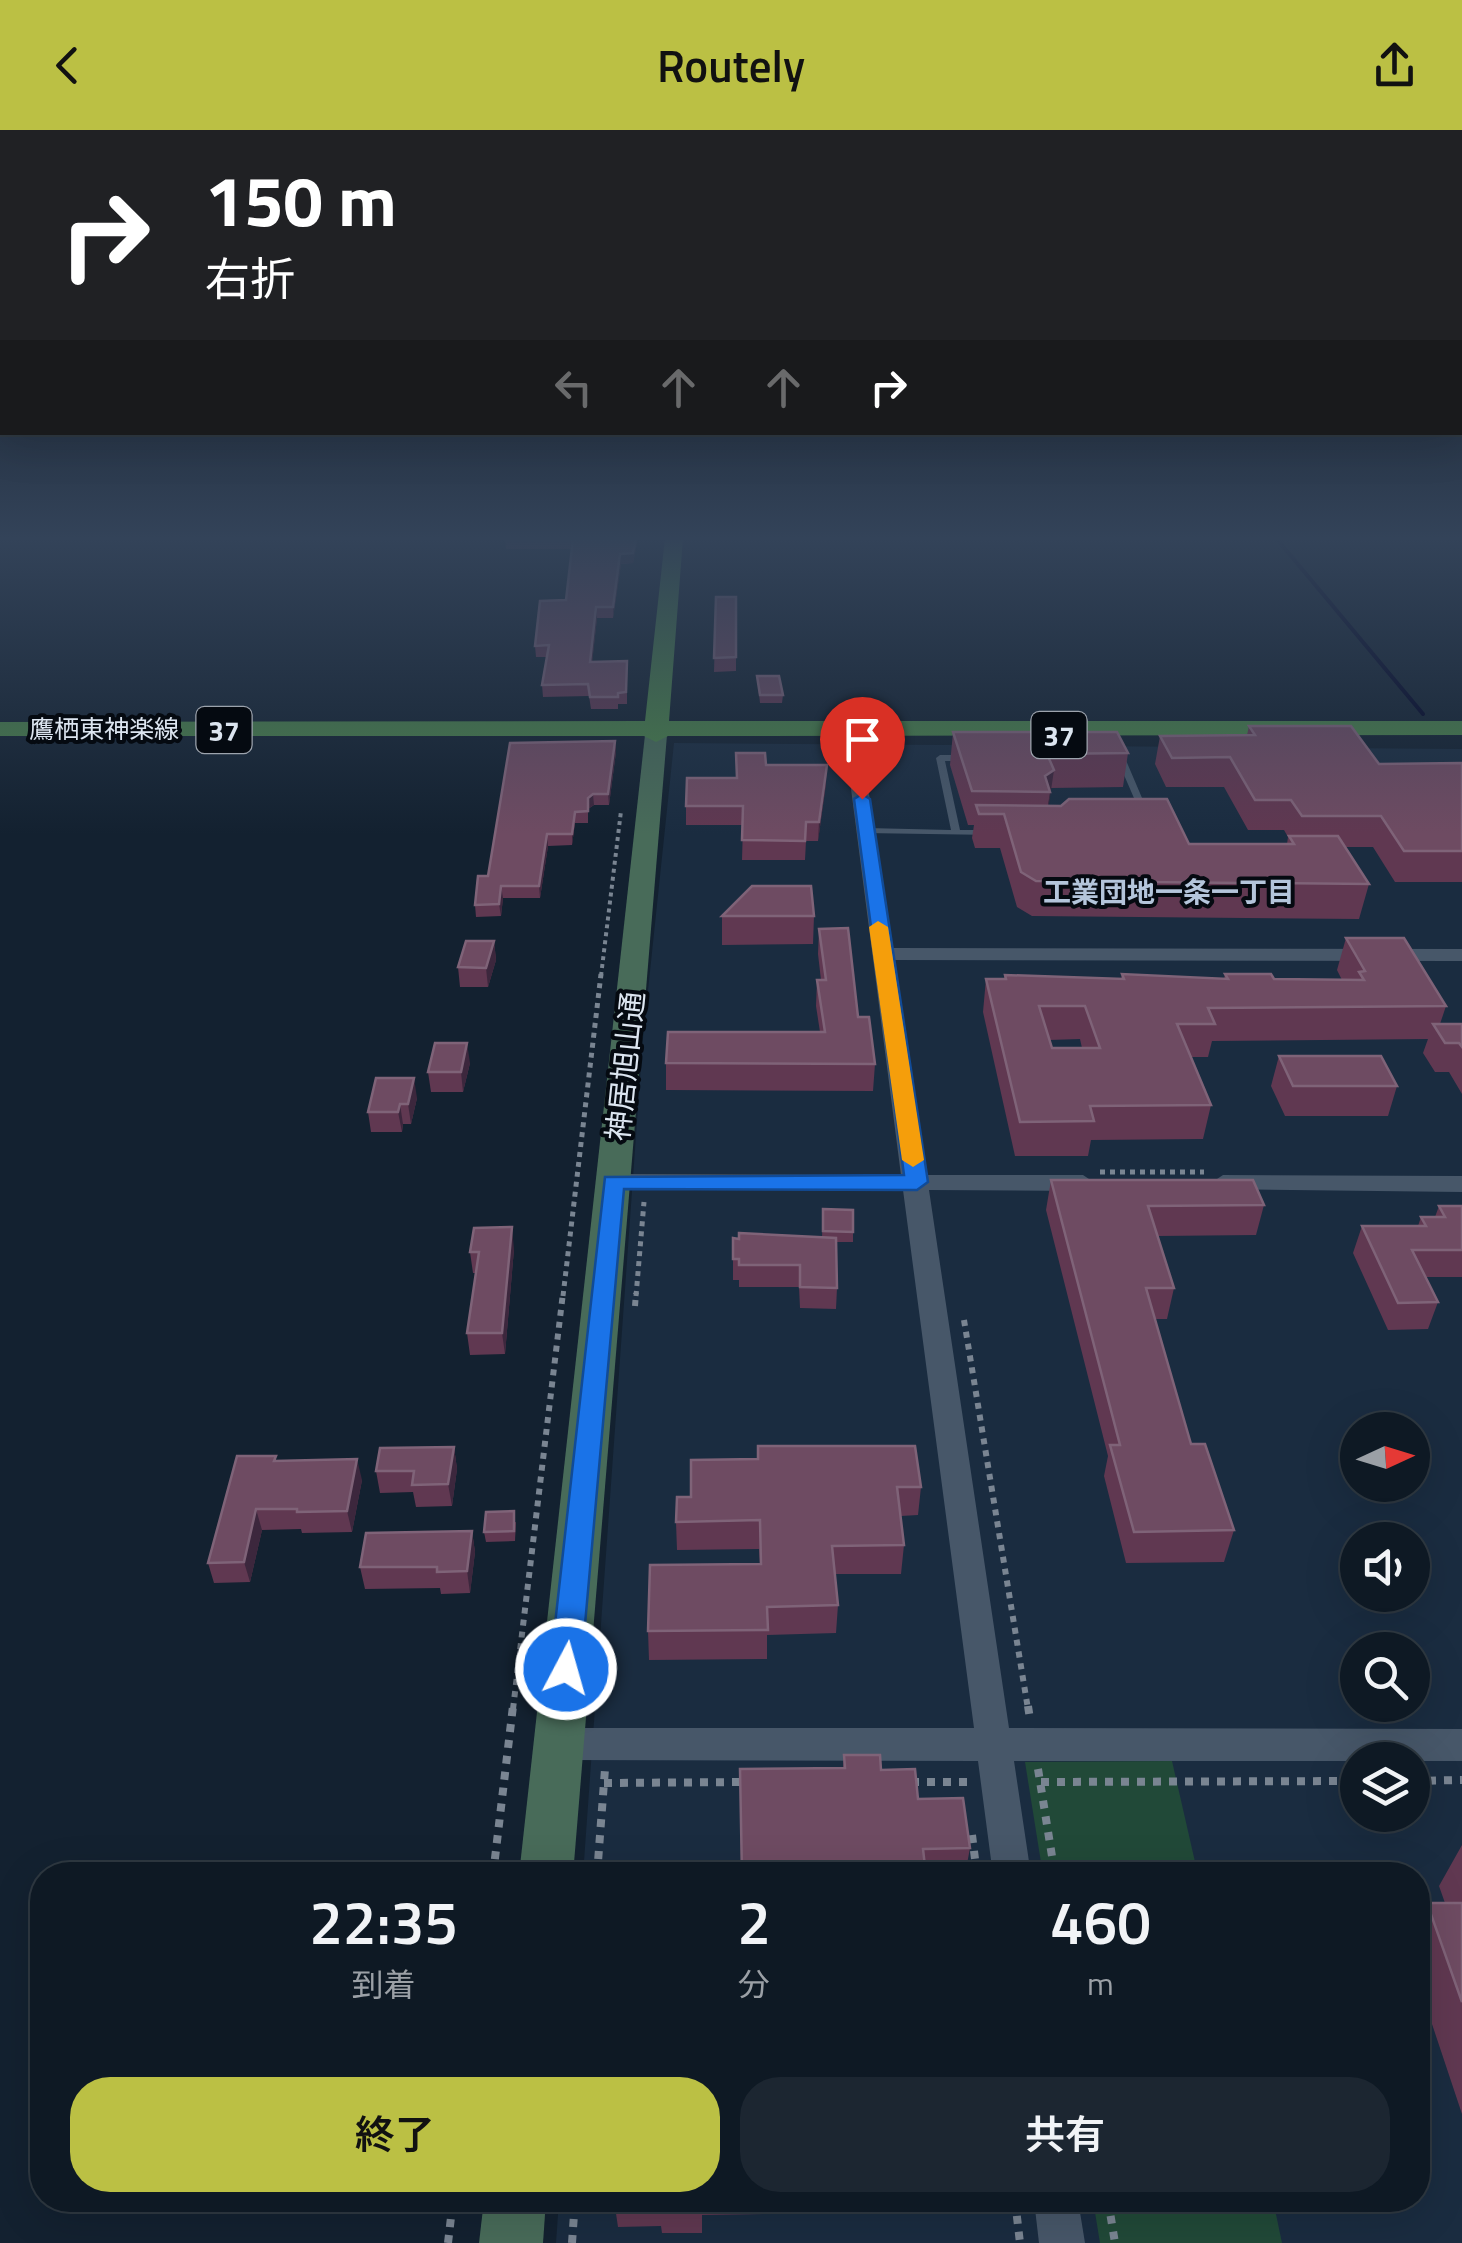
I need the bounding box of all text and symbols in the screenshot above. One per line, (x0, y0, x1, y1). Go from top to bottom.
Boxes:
text: Routely (657, 31, 805, 99)
icon: back (40, 38, 95, 93)
icon: share (1367, 38, 1422, 93)
text: 150 m (205, 147, 397, 253)
icon: right (40, 170, 170, 300)
text: 右折 (205, 244, 295, 312)
icon: left (546, 360, 601, 415)
icon: ahead (651, 360, 706, 415)
icon: ahead (756, 360, 811, 415)
icon: right (861, 360, 916, 415)
pin (820, 697, 905, 800)
road number: 37 (196, 707, 252, 753)
street label: 鷹栖東神楽線 (29, 710, 179, 748)
icon: arrive (835, 712, 890, 767)
road number: 37 (1032, 712, 1086, 758)
district label: 工業団地一条一丁目 (1043, 870, 1295, 913)
street label: 神居旭山通 (594, 989, 656, 1143)
north arrow (1340, 1412, 1430, 1502)
map controls (1340, 1412, 1430, 1832)
button: sound (1340, 1522, 1430, 1612)
position arrow (514, 1617, 618, 1721)
button: search (1340, 1632, 1430, 1722)
button: layers (1340, 1742, 1430, 1832)
text: 22:35 (309, 1876, 458, 1967)
text: 2 (737, 1876, 771, 1967)
text: 460 (1050, 1876, 1151, 1967)
text: m (1087, 1959, 1114, 2007)
text: 到着 (352, 1960, 416, 2008)
text: 分 (738, 1960, 770, 2008)
button: 終了 (70, 2077, 720, 2192)
button: 共有 (740, 2077, 1390, 2192)

